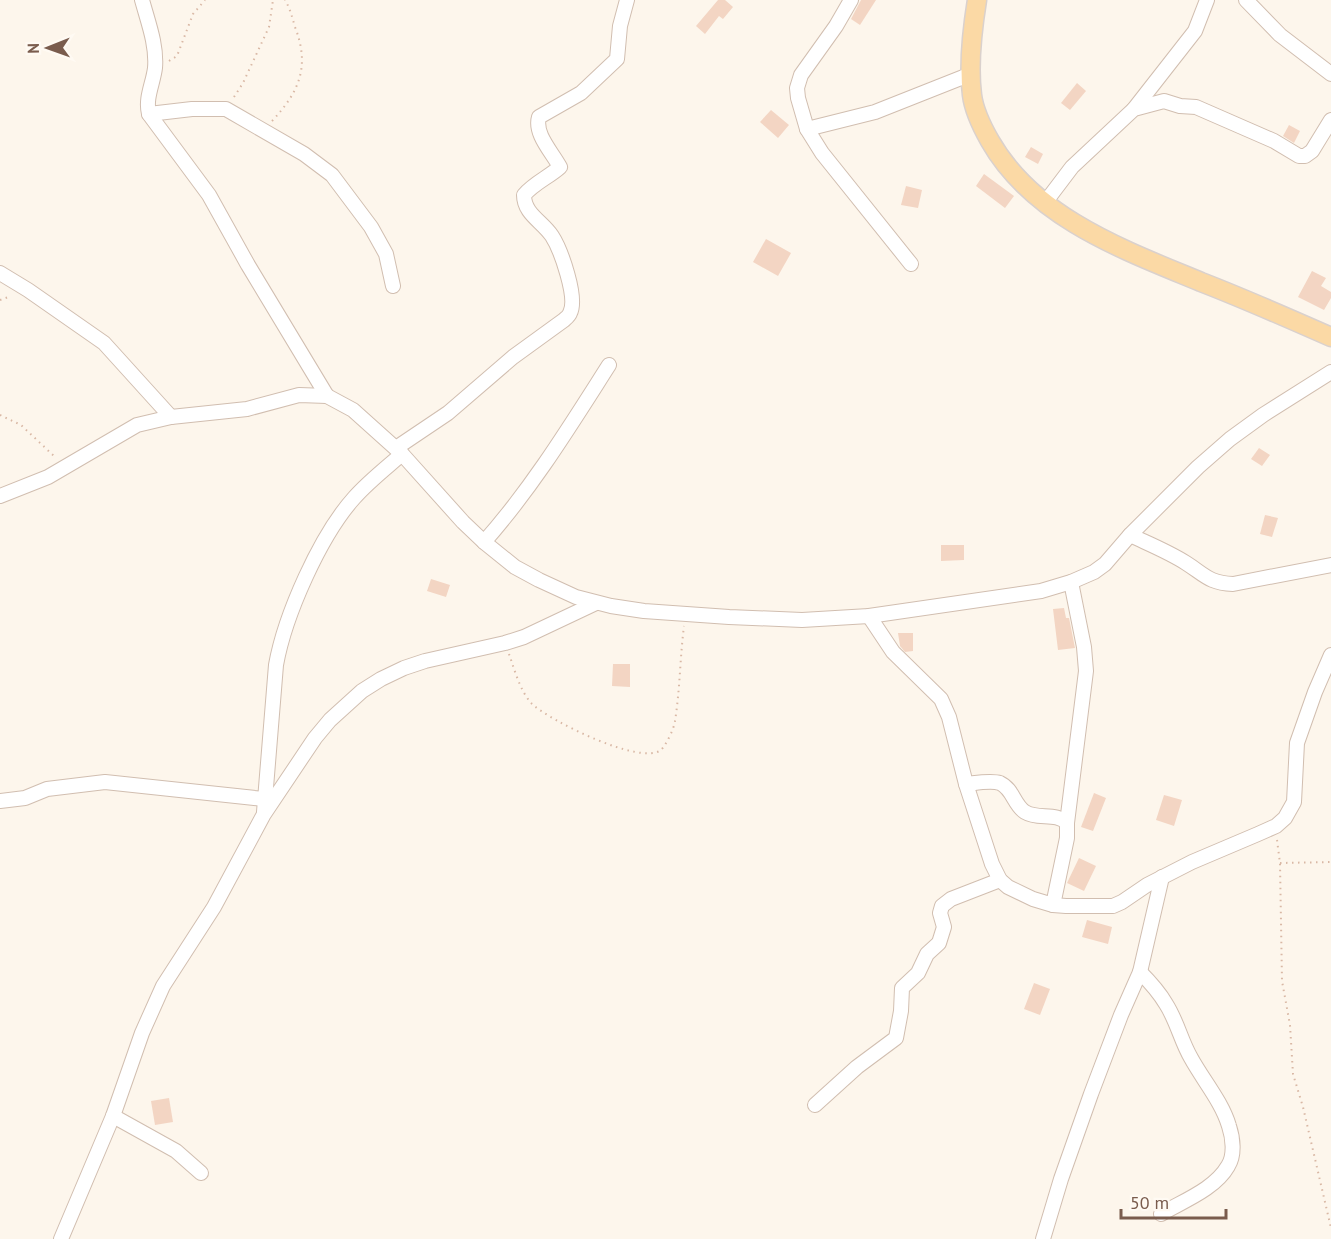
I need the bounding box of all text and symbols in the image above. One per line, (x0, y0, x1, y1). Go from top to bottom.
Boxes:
north arrow (18, 18, 78, 78)
text: N (23, 43, 43, 54)
scale bar (1121, 1182, 1226, 1220)
text: 50 m (1130, 1191, 1169, 1214)

